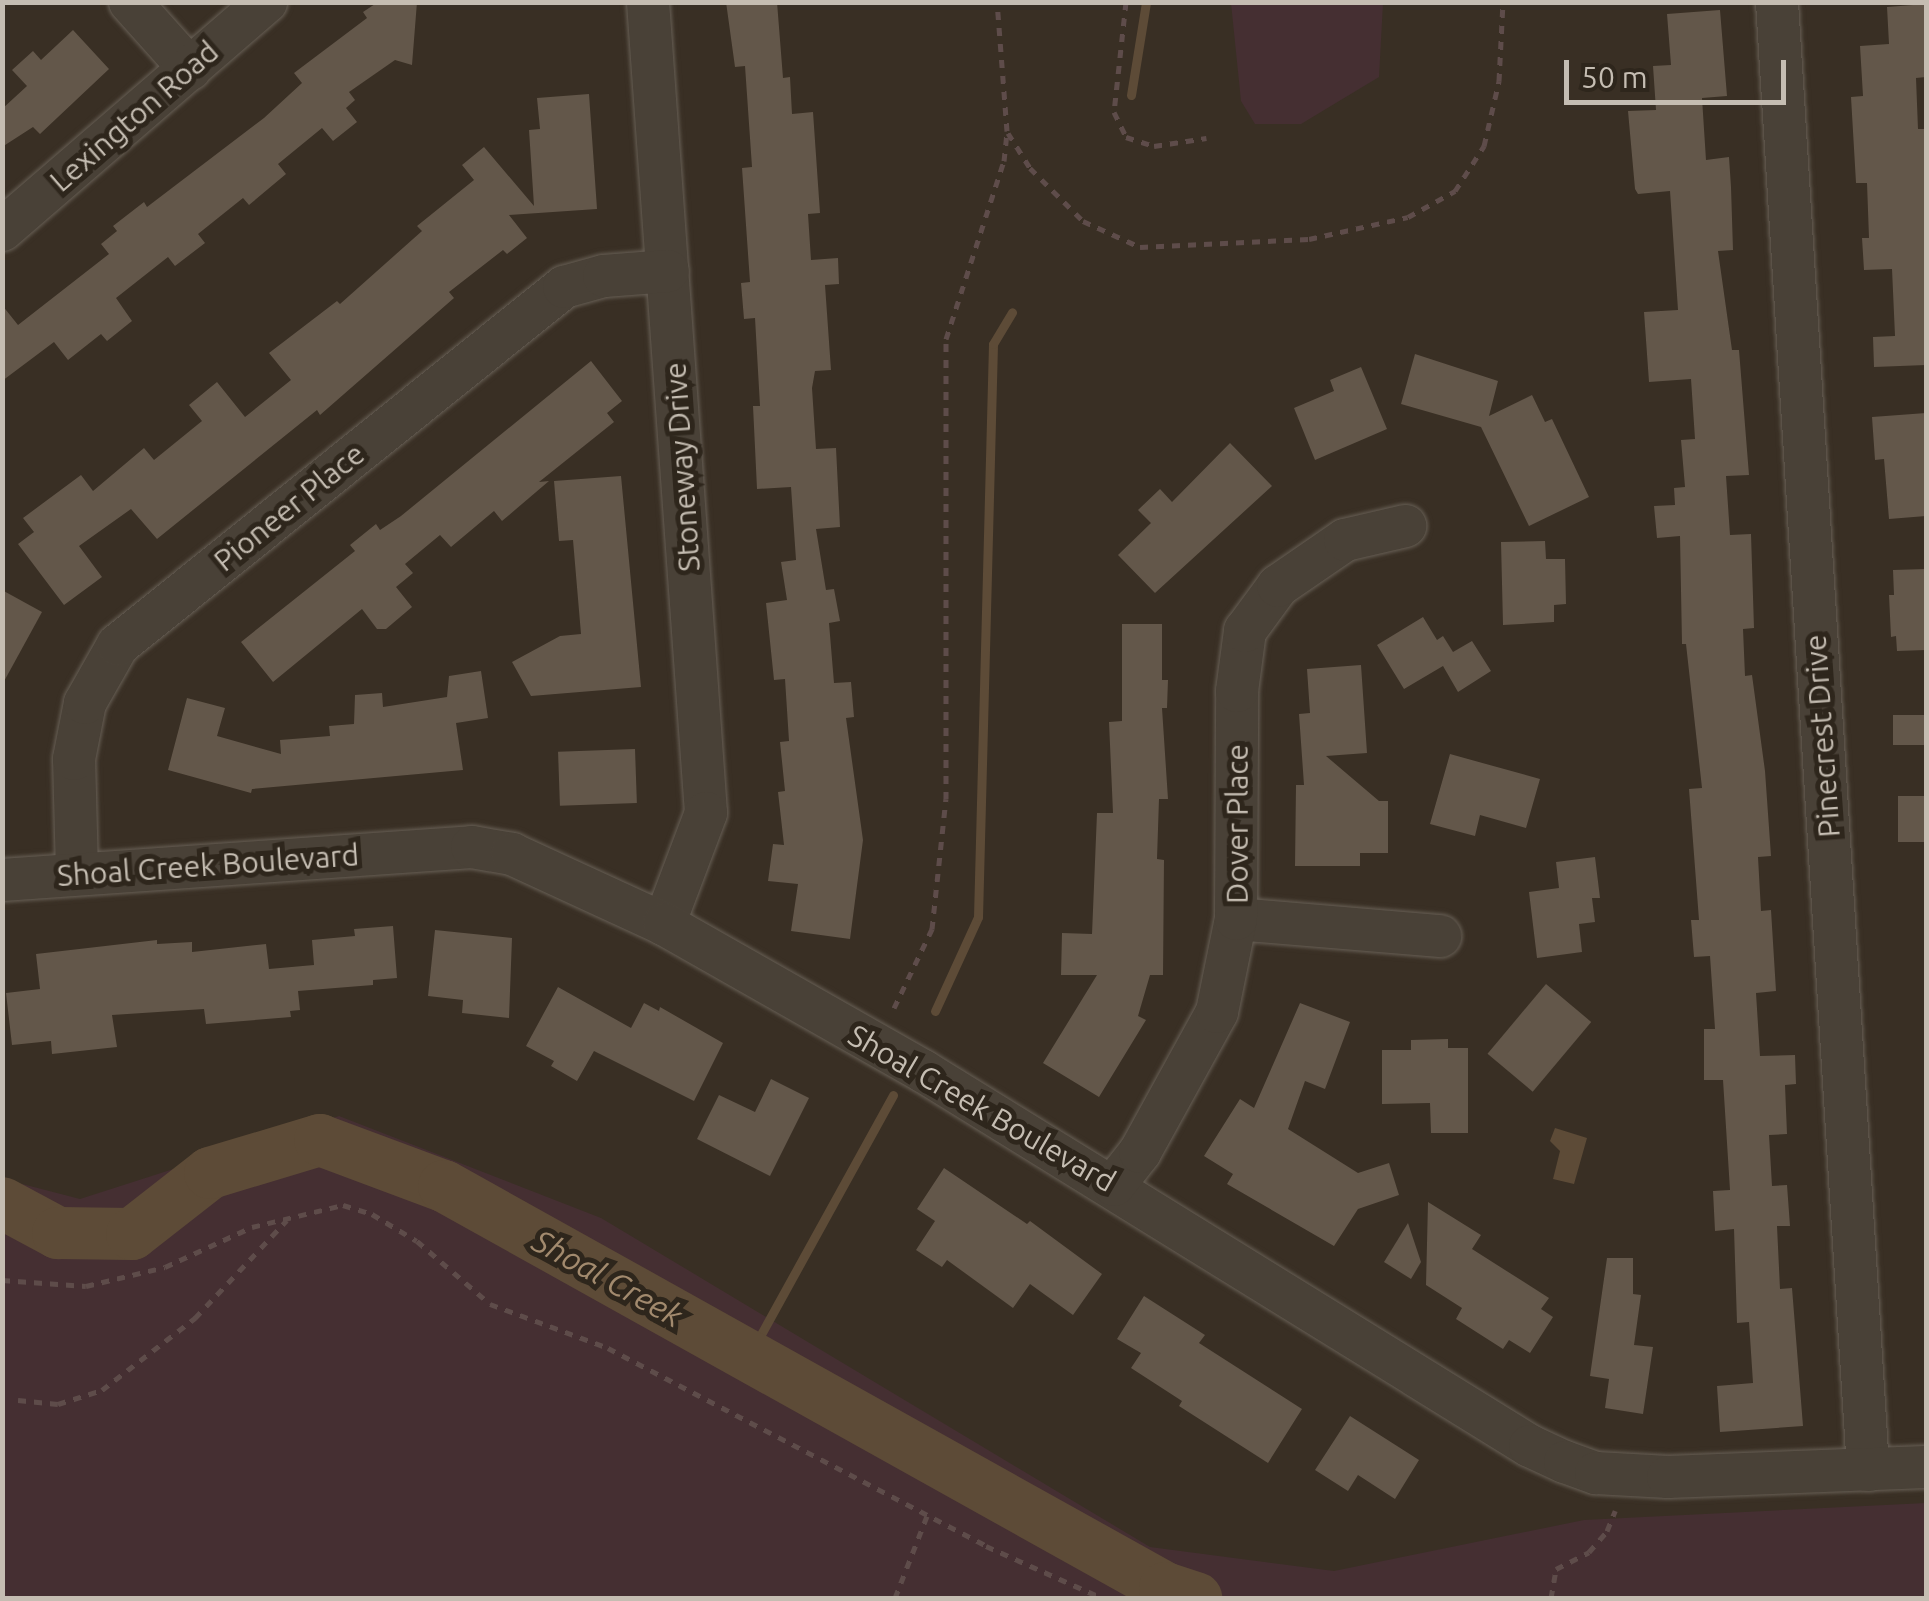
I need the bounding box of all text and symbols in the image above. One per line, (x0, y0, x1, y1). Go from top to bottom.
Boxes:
street label: Lexington Road (43, 33, 225, 199)
scale bar (1569, 40, 1792, 102)
text: 50 m (1581, 60, 1648, 94)
street label: Stoneway Drive (657, 361, 707, 573)
street label: Pioneer Place (207, 435, 371, 579)
street label: Pinecrest Drive (1797, 633, 1847, 839)
street label: Dover Place (1219, 744, 1255, 904)
street label: Shoal Creek Boulevard (56, 836, 360, 894)
street label: Shoal Creek Boulevard (842, 1017, 1122, 1199)
water label: Shoal Creek (526, 1221, 690, 1335)

